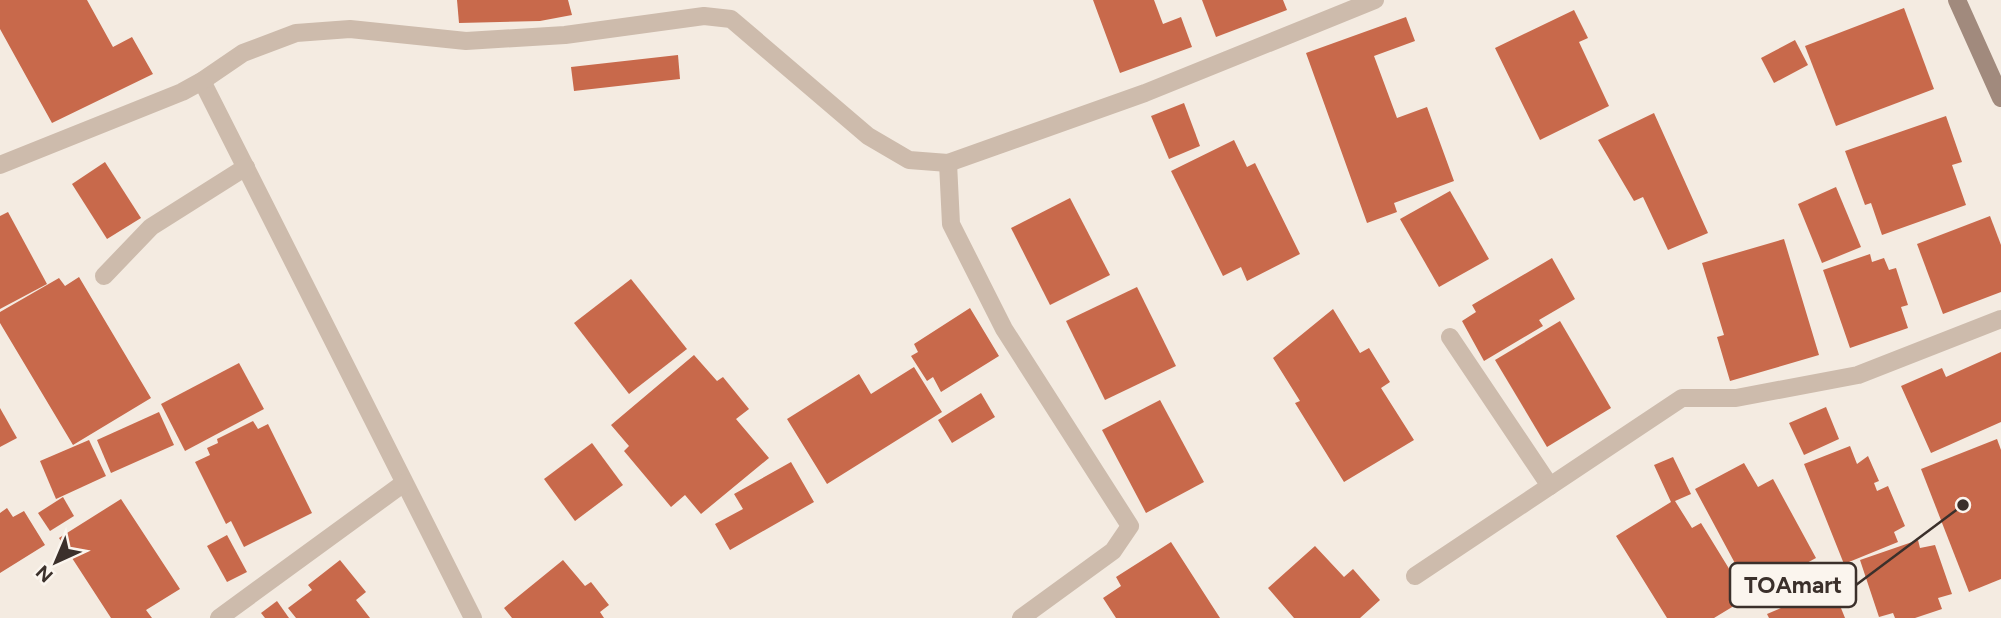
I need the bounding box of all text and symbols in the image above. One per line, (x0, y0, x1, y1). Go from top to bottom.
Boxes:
north arrow (21, 527, 91, 597)
text: N (31, 560, 58, 587)
callout: TOAmart (1730, 563, 1856, 607)
text: TOAmart (1744, 571, 1842, 599)

